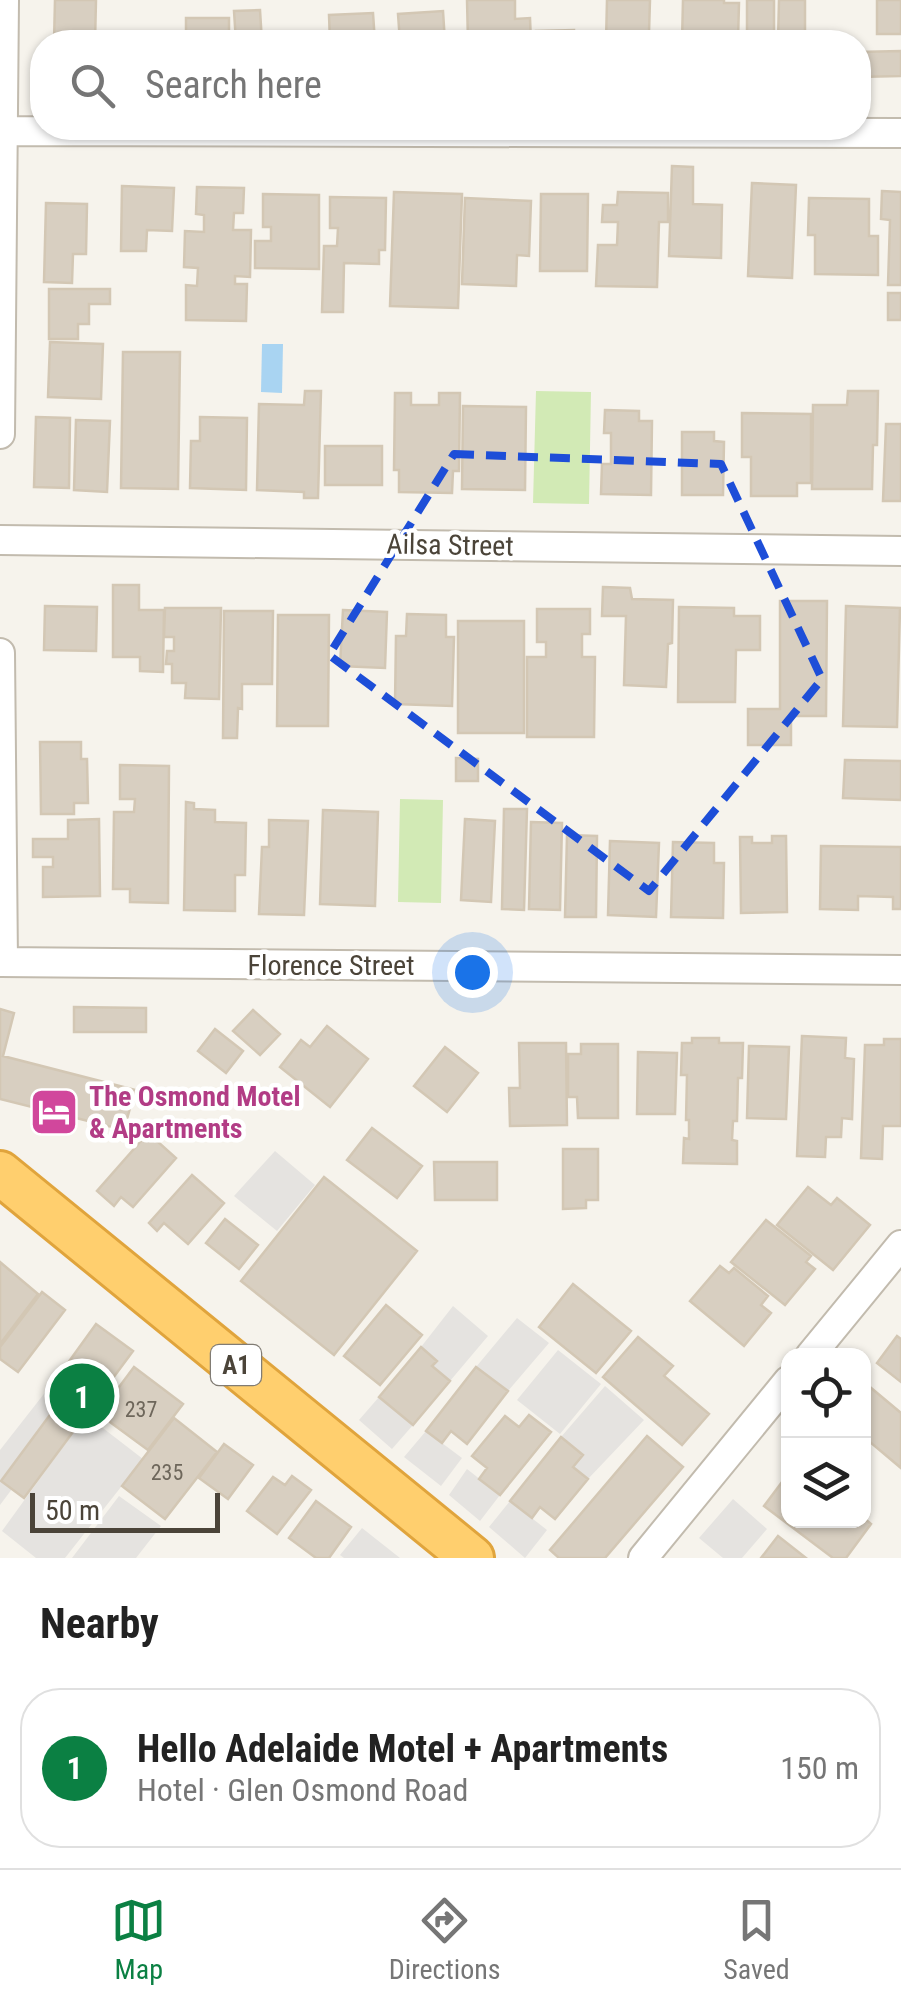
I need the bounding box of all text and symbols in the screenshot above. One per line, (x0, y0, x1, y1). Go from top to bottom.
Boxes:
search box (30, 30, 871, 140)
icon: search (65, 58, 120, 113)
text: Search here (145, 63, 322, 107)
street label: Ailsa Street (386, 527, 514, 563)
your location (447, 947, 498, 998)
street label: Florence Street (247, 949, 415, 982)
place label: The Osmond Motel & Apartments (89, 1080, 300, 1145)
hotel icon: The Osmond Motel & Apartments (28, 1086, 80, 1138)
road number: A1 (211, 1345, 261, 1385)
map controls (781, 1348, 871, 1528)
button: locate (781, 1348, 871, 1438)
pin: 1 (49, 1358, 114, 1434)
house number: 237 (125, 1397, 157, 1422)
button: layers (781, 1438, 871, 1528)
house number: 235 (151, 1460, 183, 1485)
scale bar (30, 1488, 220, 1532)
text: 50 m (45, 1494, 100, 1527)
text: Nearby (40, 1599, 159, 1648)
text: Hello Adelaide Motel + Apartments (137, 1727, 668, 1771)
text: 1 (66, 1749, 83, 1787)
text: 150 m (780, 1749, 859, 1787)
text: Hotel · Glen Osmond Road (137, 1771, 468, 1809)
tab: Map (111, 1893, 166, 1986)
tab: Directions (389, 1893, 501, 1986)
tab: Saved (723, 1893, 790, 1986)

